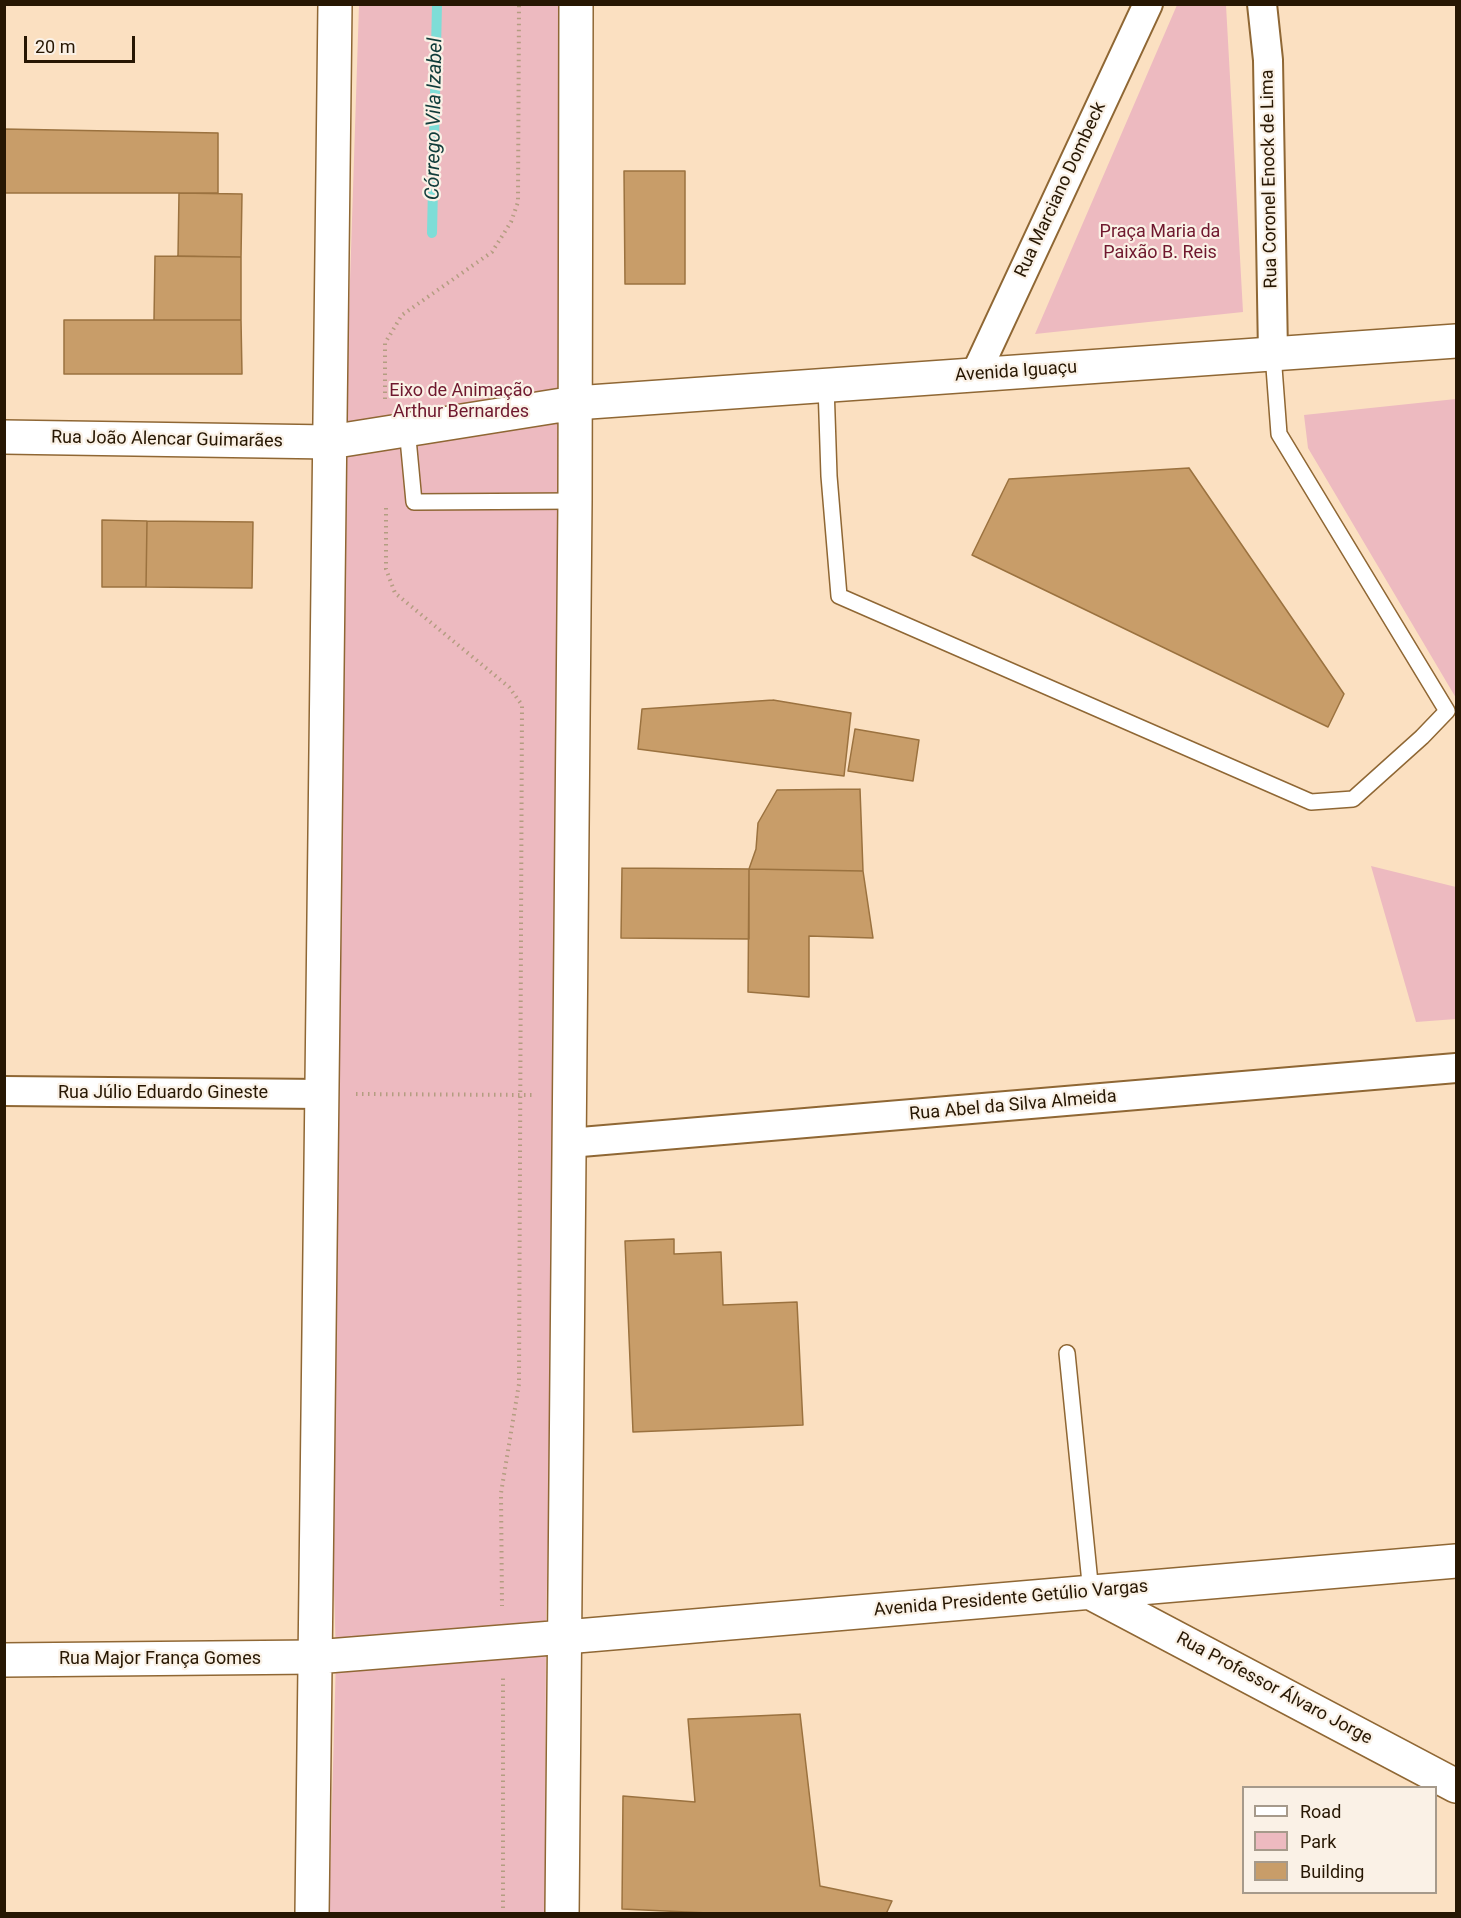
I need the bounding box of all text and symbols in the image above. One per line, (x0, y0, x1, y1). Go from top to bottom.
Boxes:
scale bar (27, 24, 138, 62)
text: 20 m (35, 36, 75, 57)
water label: Córrego Vila Izabel (422, 38, 448, 200)
street label: Rua Coronel Enock de Lima (1257, 69, 1283, 289)
street label: Rua Marciano Dombeck (1011, 99, 1111, 281)
park label: Praça Maria da Paixão B. Reis (1100, 221, 1220, 264)
street label: Avenida Iguaçu (954, 357, 1078, 387)
park label: Eixo de Animação Arthur Bernardes (389, 380, 533, 422)
street label: Rua João Alencar Guimarães (51, 427, 283, 453)
street label: Rua Júlio Eduardo Gineste (58, 1082, 268, 1104)
street label: Rua Abel da Silva Almeida (908, 1086, 1118, 1126)
street label: Avenida Presidente Getúlio Vargas (873, 1576, 1149, 1622)
street label: Rua Professor Álvaro Jorge (1172, 1628, 1376, 1750)
street label: Rua Major França Gomes (59, 1648, 261, 1670)
legend (1242, 1786, 1437, 1894)
text: Road (1300, 1801, 1341, 1822)
text: Park (1300, 1831, 1336, 1852)
text: Building (1300, 1861, 1364, 1882)

